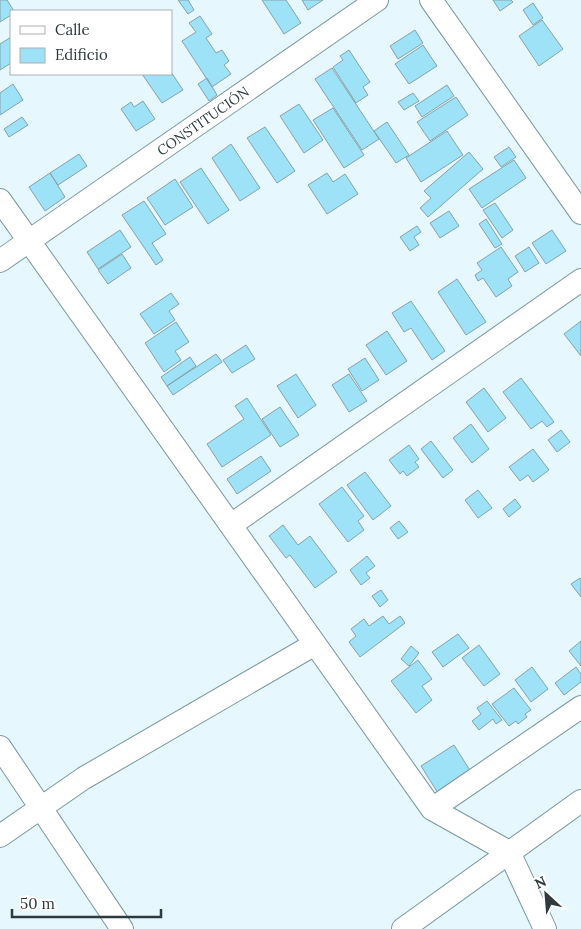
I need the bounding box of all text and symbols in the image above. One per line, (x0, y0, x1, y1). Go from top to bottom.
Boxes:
legend (10, 10, 172, 75)
text: Calle (55, 20, 90, 39)
text: Edificio (55, 45, 108, 64)
street label: CONSTITUCIÓN (153, 82, 253, 159)
north arrow (521, 869, 571, 919)
text: N (531, 872, 549, 893)
scale bar (12, 886, 161, 918)
text: 50 m (20, 894, 55, 913)

